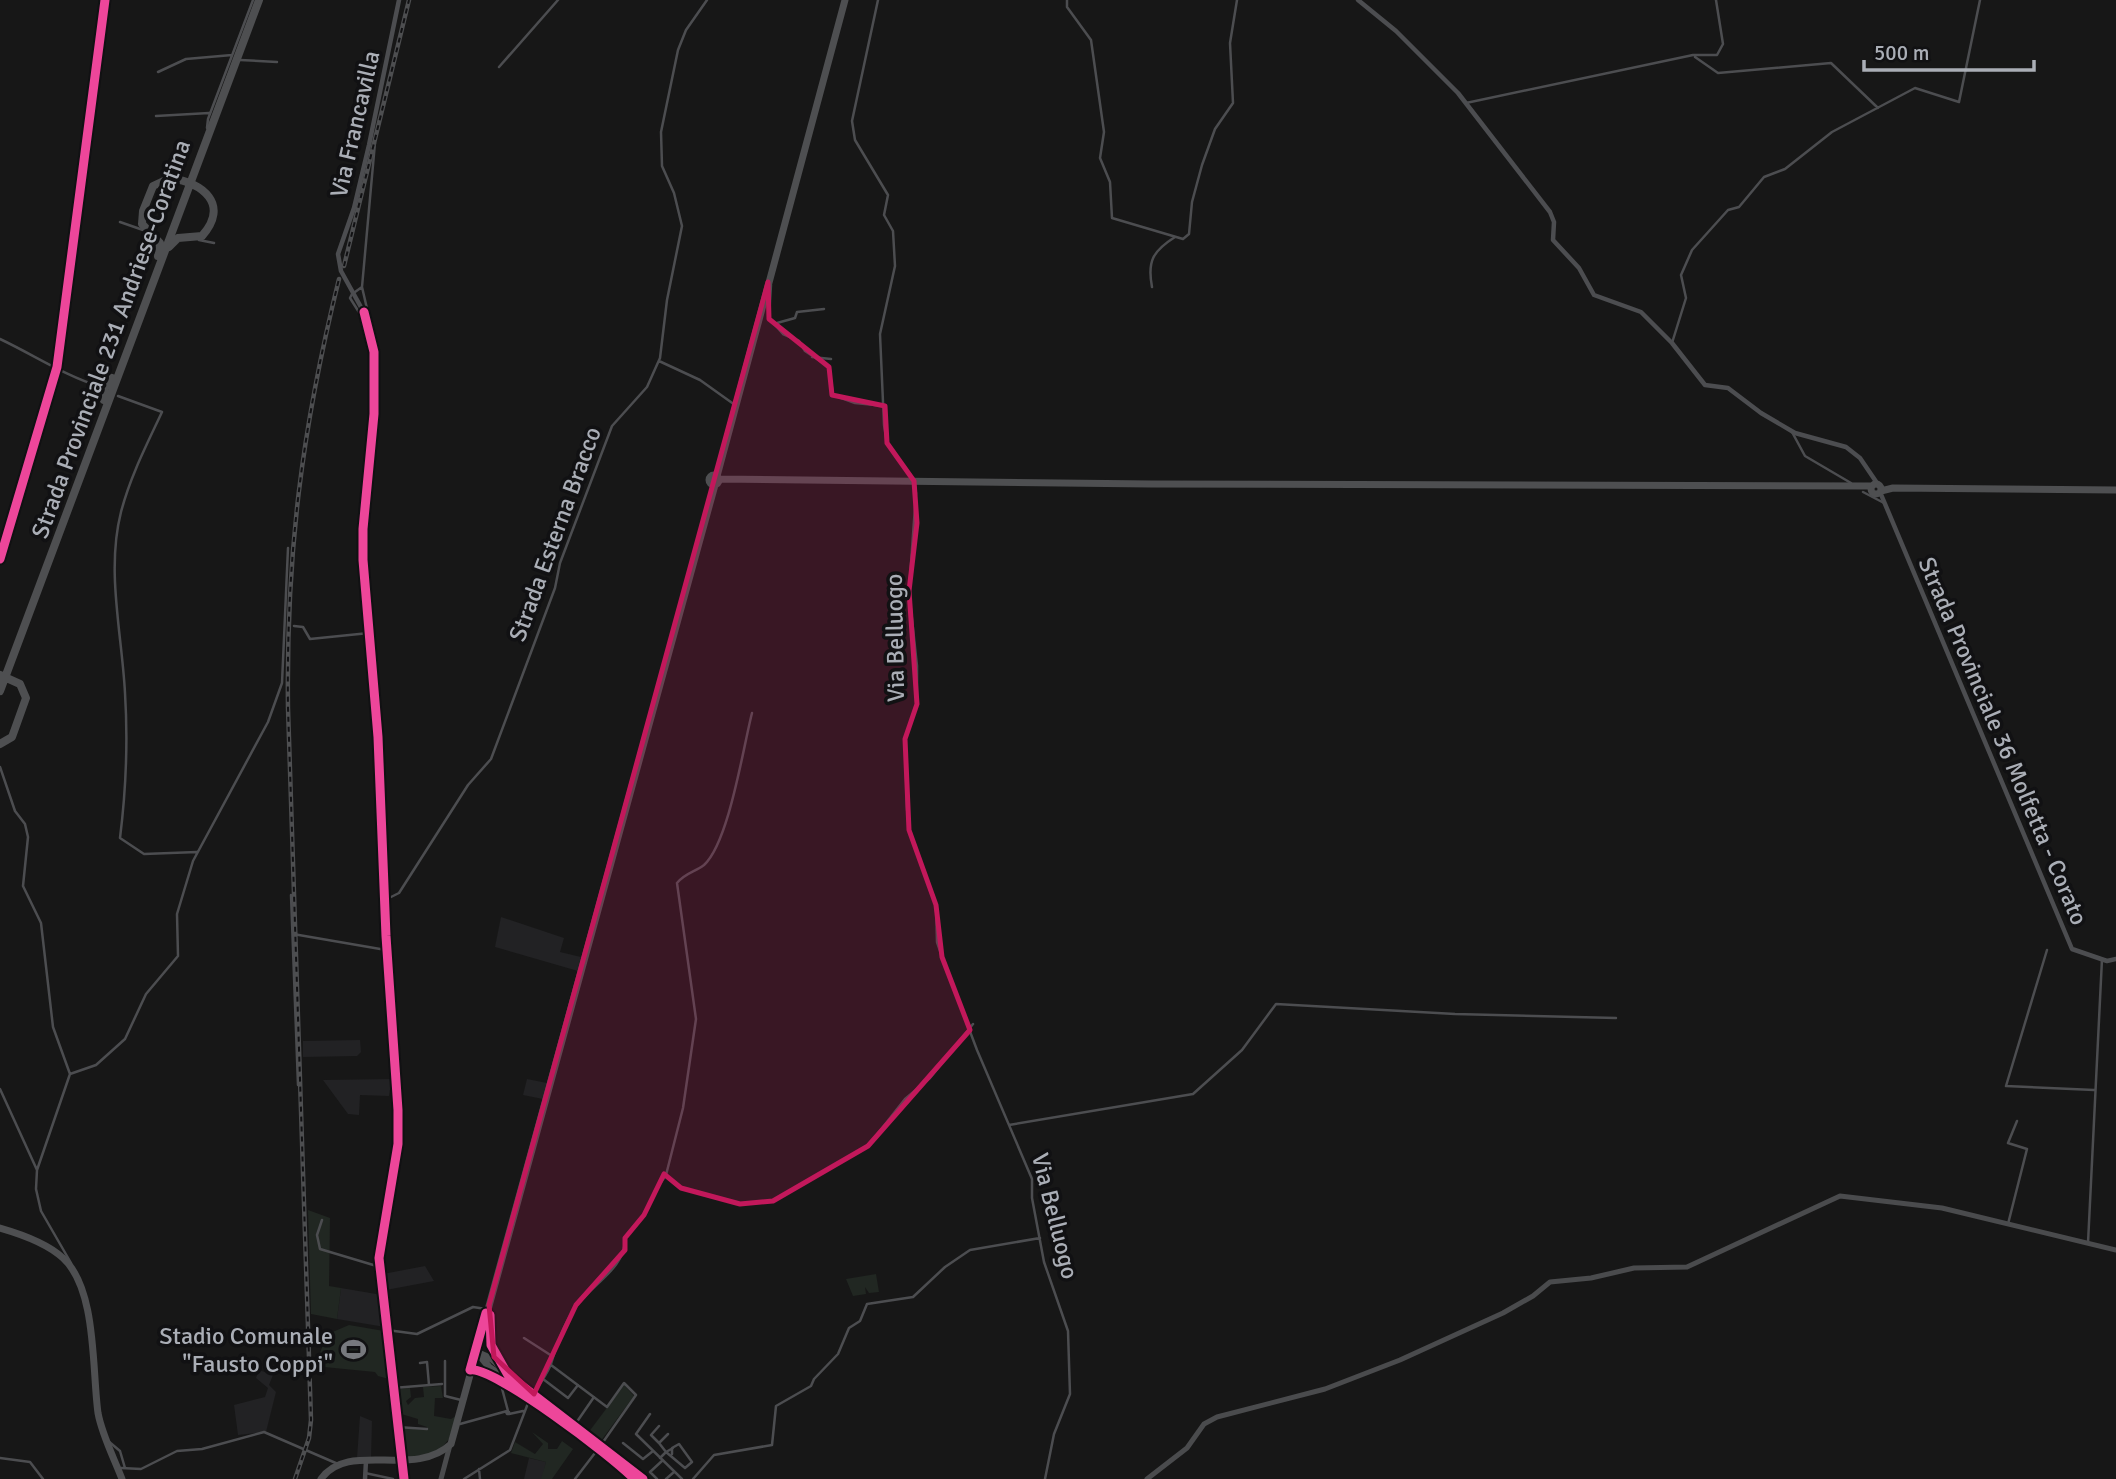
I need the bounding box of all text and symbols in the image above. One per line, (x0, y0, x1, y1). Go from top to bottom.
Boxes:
scale bar (1864, 28, 2034, 72)
text: 500 m (1874, 40, 1929, 66)
street label: Via Francavilla (324, 48, 386, 200)
street label: Strada Provinciale 231 Andriese-Coratina (25, 136, 197, 542)
street label: Strada Esterna Bracco (502, 423, 608, 645)
street label: Strada Provinciale 36 Molfetta - Corato (1912, 553, 2094, 929)
street label: Via Belluogo (879, 573, 911, 703)
street label: Via Belluogo (1025, 1150, 1085, 1282)
place label: Stadio Comunale "Fausto Coppi" (159, 1321, 333, 1379)
sports icon: Stadio Comunale "Fausto Coppi" (339, 1336, 367, 1364)

